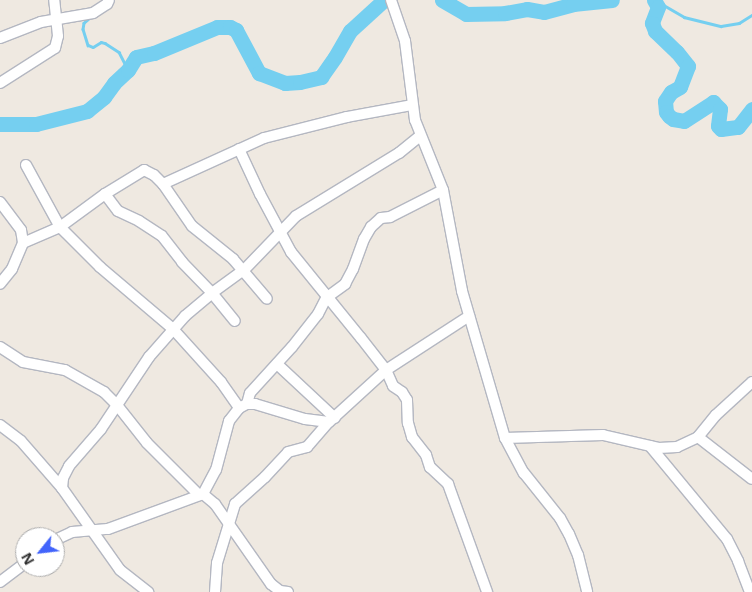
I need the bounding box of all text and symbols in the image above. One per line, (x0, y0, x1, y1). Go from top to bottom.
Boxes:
north arrow (15, 527, 65, 577)
text: N (16, 549, 38, 569)

